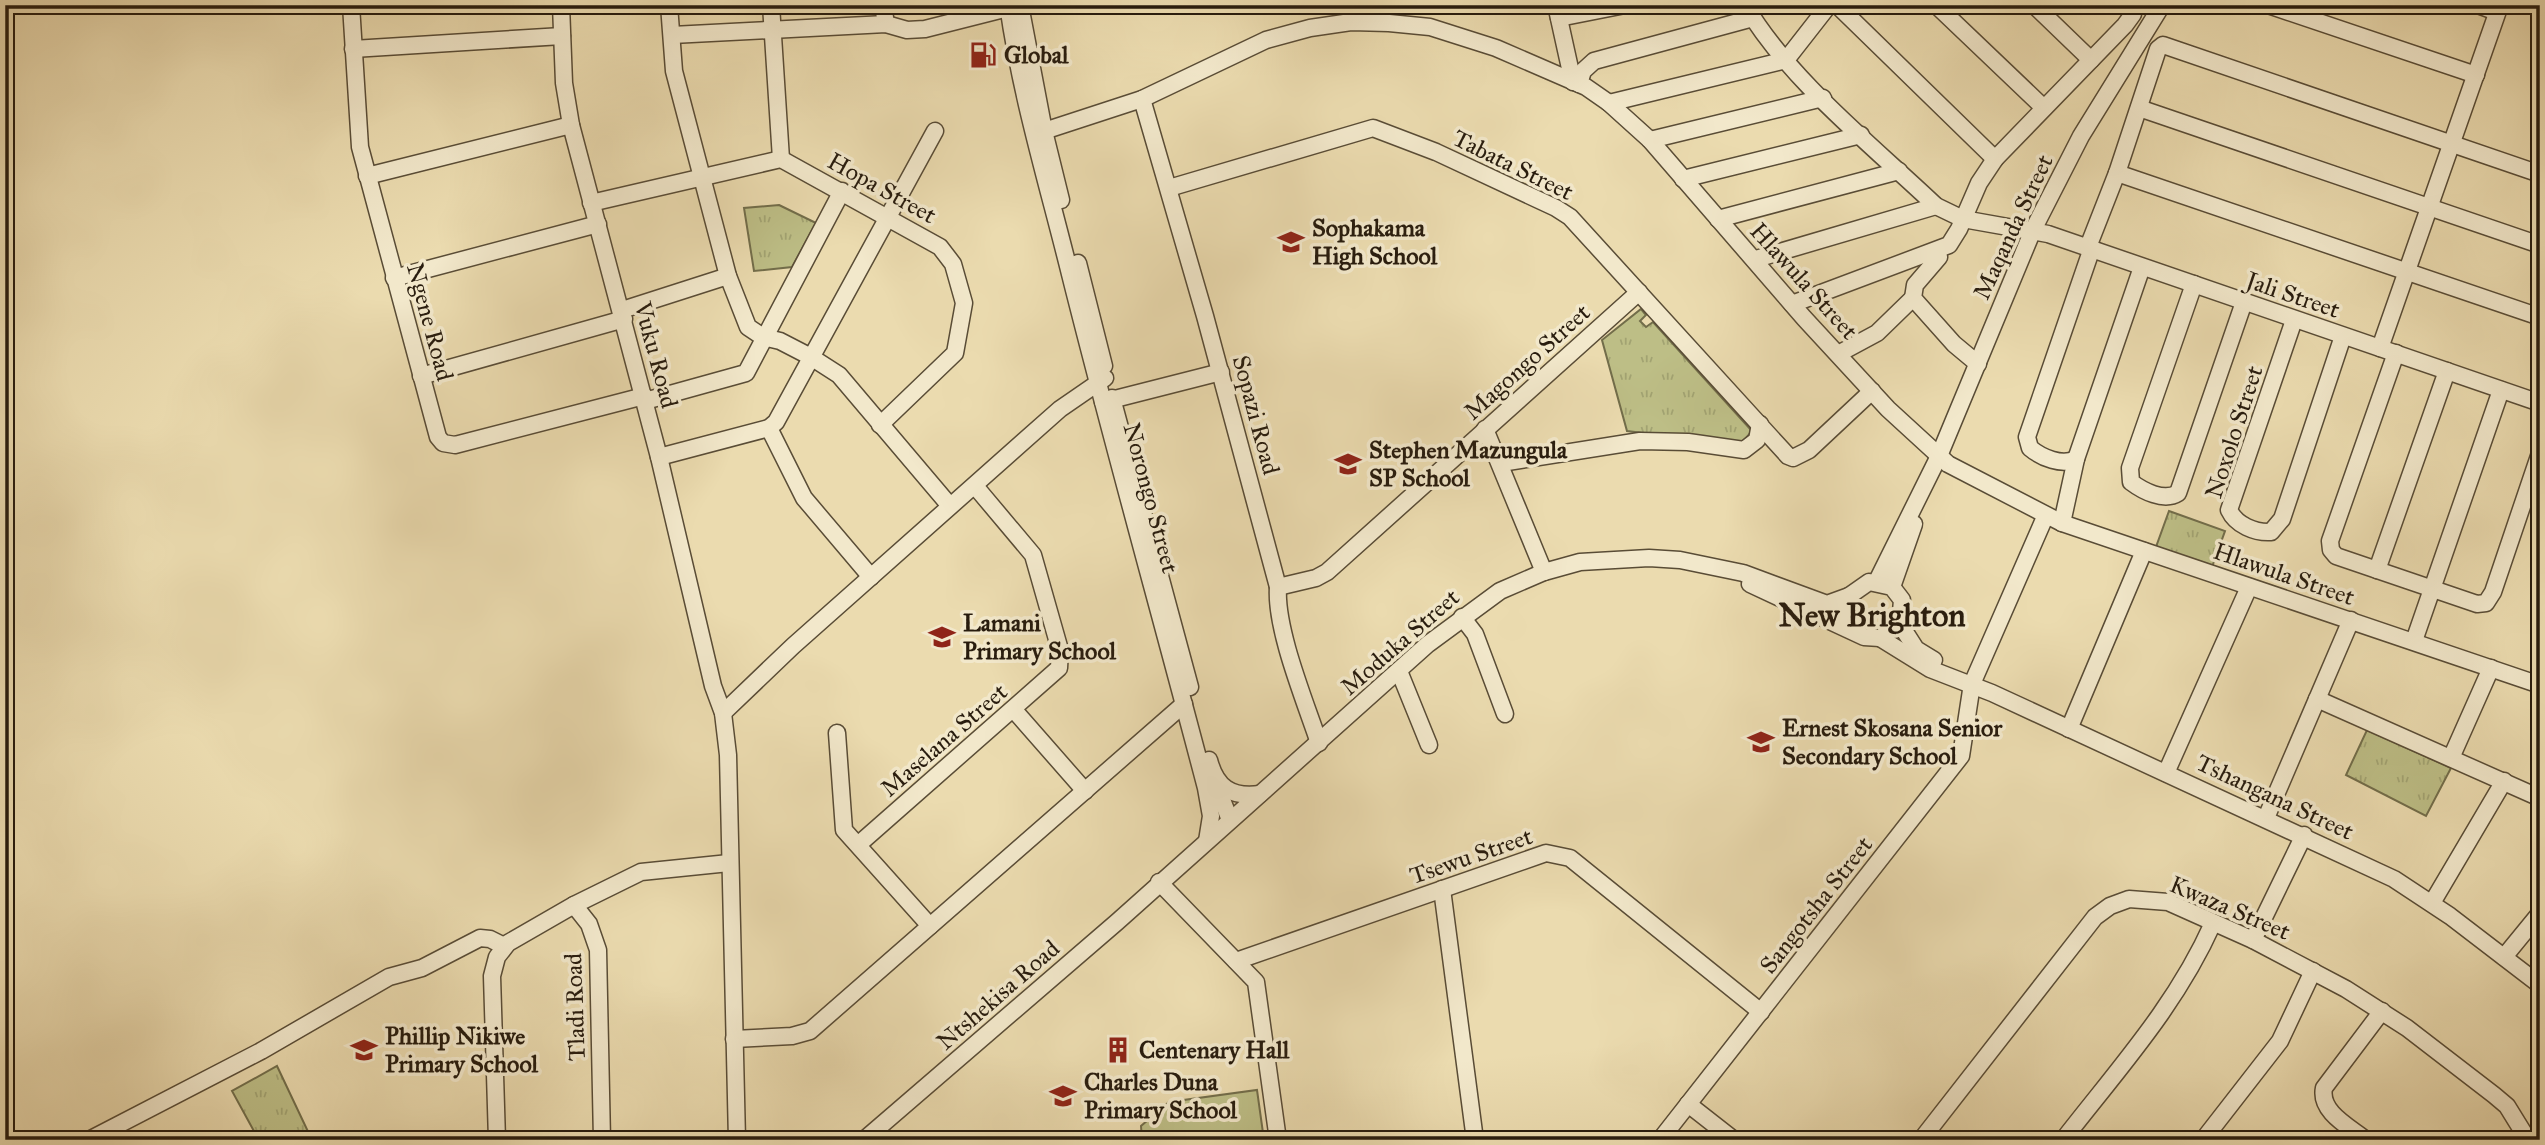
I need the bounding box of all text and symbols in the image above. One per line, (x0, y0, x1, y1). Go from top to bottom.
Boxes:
fuel station icon: Global (968, 40, 998, 70)
place label: Global (1004, 40, 1069, 70)
street label: Tabata Street (1448, 123, 1579, 207)
street label: Hopa Street (822, 146, 942, 230)
street label: Maqanda Street (1966, 149, 2060, 304)
place label: Sophakama High School (1312, 213, 1438, 271)
street label: Hlawula Street (1744, 216, 1865, 346)
school or university icon: Sophakama High School (1276, 227, 1306, 257)
street label: Ngene Road (400, 260, 460, 384)
street label: Jali Street (2239, 264, 2344, 325)
street label: Vuku Road (627, 297, 685, 412)
street label: Magongo Street (1458, 297, 1597, 427)
street label: Sopazi Road (1226, 352, 1286, 478)
street label: Noxolo Street (2198, 361, 2270, 502)
street label: Norongo Street (1117, 419, 1186, 577)
place label: Stephen Mazungula SP School (1369, 435, 1568, 493)
school or university icon: Stephen Mazungula SP School (1333, 449, 1363, 479)
street label: Hlawula Street (2210, 536, 2359, 612)
street label: Moduka Street (1334, 582, 1466, 702)
district label: New Brighton (1778, 596, 1966, 635)
place label: Lamani Primary School (963, 608, 1117, 666)
school or university icon: Lamani Primary School (927, 622, 957, 652)
street label: Maselana Street (874, 676, 1014, 803)
place label: Ernest Skosana Senior Secondary School (1782, 713, 2003, 771)
school or university icon: Ernest Skosana Senior Secondary School (1746, 727, 1776, 757)
street label: Tshangana Street (2192, 747, 2359, 847)
street label: Tsewu Street (1406, 821, 1537, 891)
street label: Sangotsha Street (1753, 830, 1879, 980)
street label: Kwaza Street (2165, 869, 2295, 947)
street label: Ntshekisa Road (930, 933, 1066, 1057)
street label: Tladi Road (558, 952, 592, 1062)
place label: Phillip Nikiwe Primary School (385, 1021, 539, 1079)
school or university icon: Phillip Nikiwe Primary School (349, 1035, 379, 1065)
building icon: Centenary Hall (1103, 1035, 1133, 1065)
place label: Centenary Hall (1139, 1035, 1290, 1065)
place label: Charles Duna Primary School (1084, 1067, 1238, 1125)
school or university icon: Charles Duna Primary School (1048, 1081, 1078, 1111)

